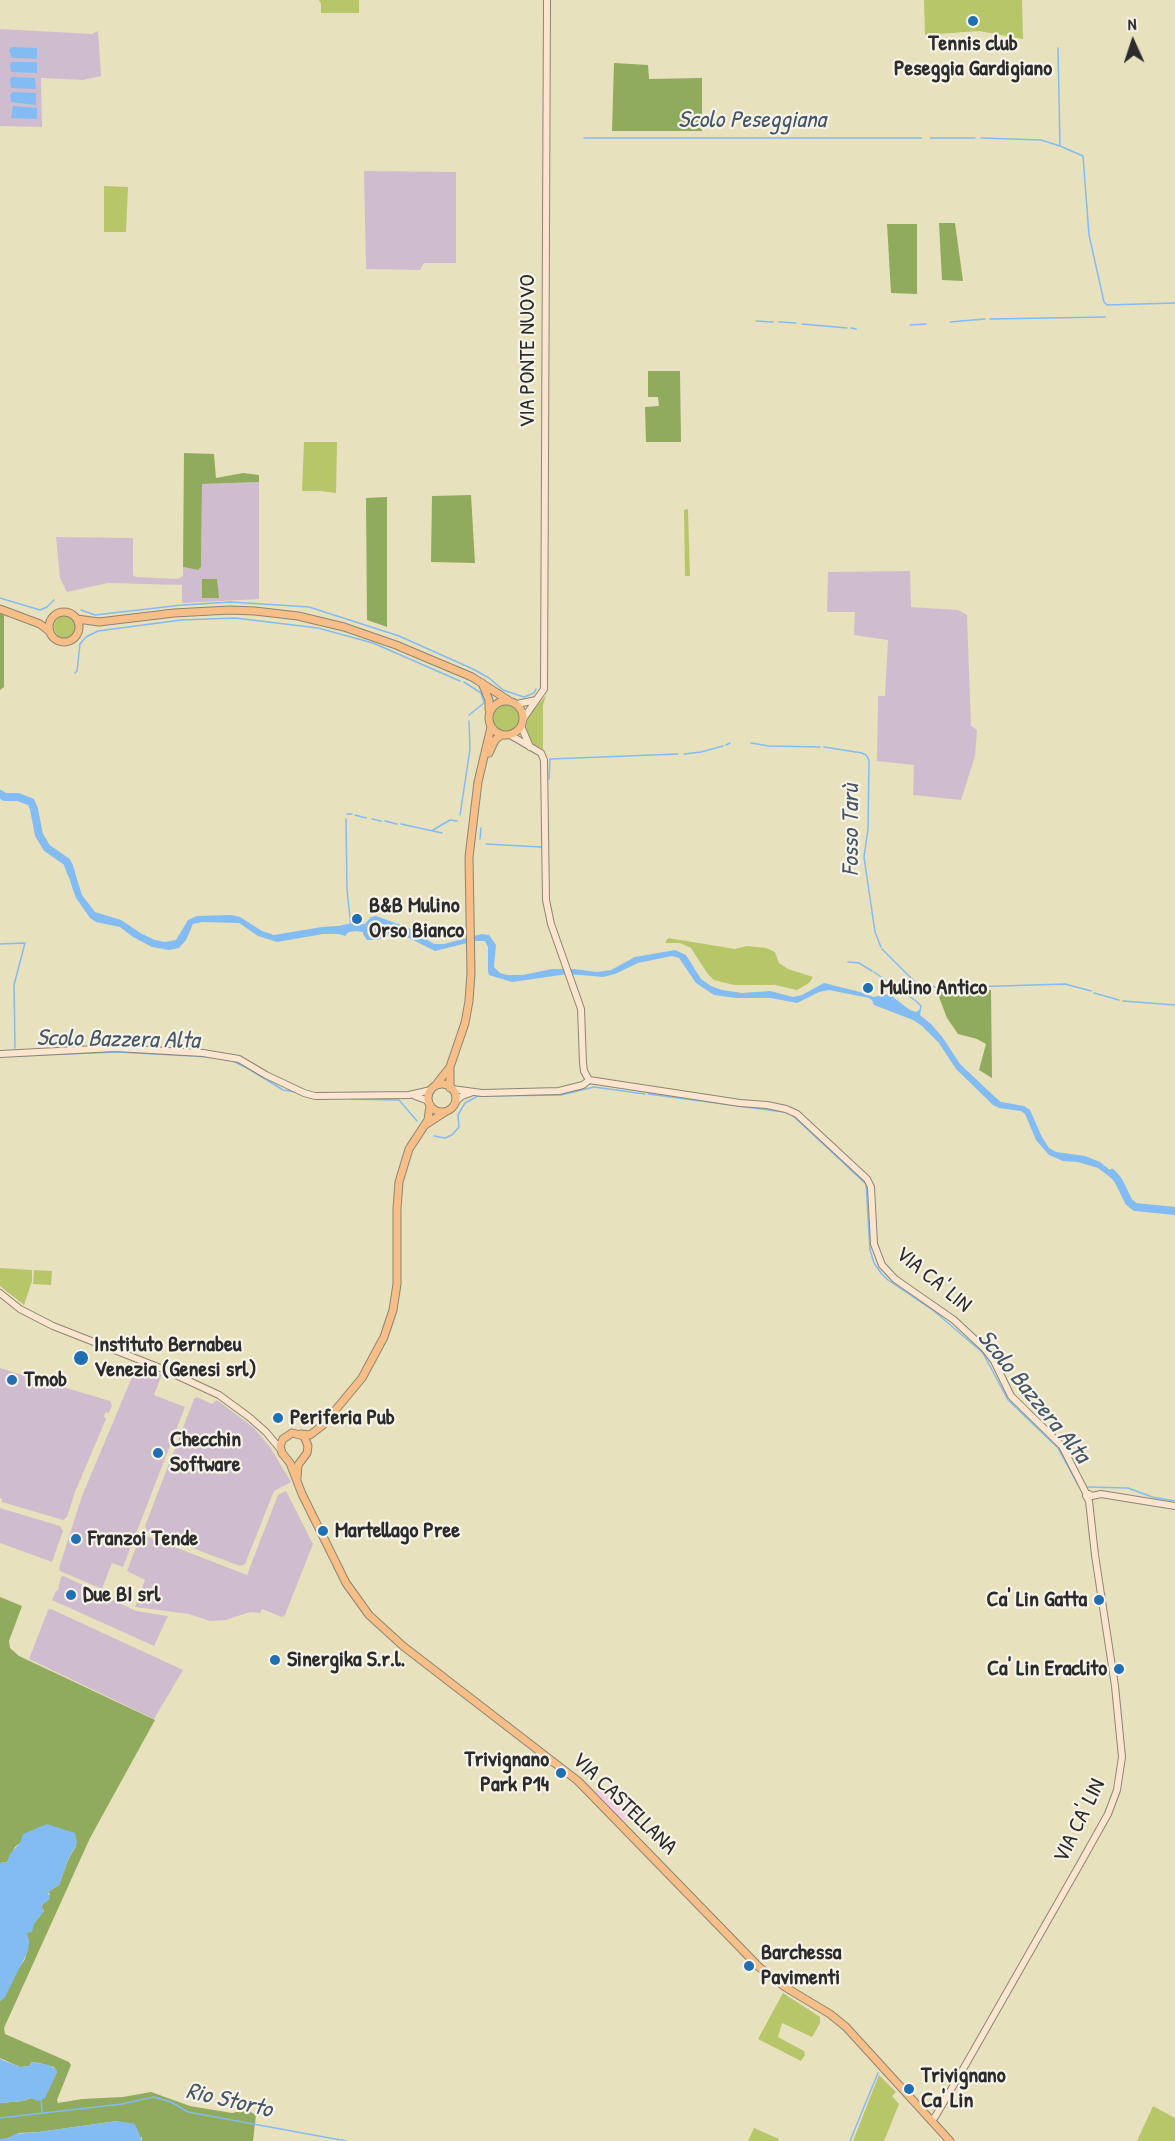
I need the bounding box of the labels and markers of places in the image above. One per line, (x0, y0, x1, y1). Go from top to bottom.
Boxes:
marker: Tennis club Peseggia Gardigiano (966, 14, 980, 28)
place label: Tennis club Peseggia Gardigiano (894, 31, 1052, 82)
place label: B&B Mulino Orso Bianco (369, 893, 464, 944)
marker: B&B Mulino Orso Bianco (350, 912, 364, 926)
place label: Mulino Antico (880, 975, 987, 1001)
marker: Mulino Antico (861, 981, 875, 995)
place label: Instituto Bernabeu Venezia (Genesi srl) (94, 1332, 256, 1384)
marker: Instituto Bernabeu Venezia (Genesi srl) (72, 1349, 90, 1367)
place label: Tmob (24, 1367, 67, 1393)
marker: Tmob (5, 1373, 19, 1387)
place label: Periferia Pub (290, 1405, 395, 1431)
marker: Periferia Pub (271, 1411, 285, 1425)
place label: Checchin Software (170, 1427, 241, 1478)
marker: Checchin Software (151, 1446, 165, 1460)
place label: Martellago Pree (335, 1518, 460, 1544)
marker: Martellago Pree (316, 1524, 330, 1538)
place label: Franzoi Tende (88, 1526, 198, 1552)
marker: Franzoi Tende (69, 1532, 83, 1546)
place label: Due BI srl (83, 1582, 160, 1608)
place label: Ca' Lin Gatta (987, 1587, 1087, 1613)
marker: Due BI srl (64, 1588, 78, 1602)
marker: Ca' Lin Gatta (1092, 1593, 1106, 1607)
place label: Sinergika S.r.l. (287, 1647, 405, 1673)
marker: Sinergika S.r.l. (268, 1653, 282, 1667)
place label: Ca' Lin Eraclito (987, 1656, 1107, 1682)
marker: Ca' Lin Eraclito (1112, 1662, 1126, 1676)
place label: Trivignano Park P14 (464, 1747, 549, 1798)
marker: Trivignano Park P14 (554, 1766, 568, 1780)
place label: Barchessa Pavimenti (761, 1940, 841, 1992)
marker: Barchessa Pavimenti (742, 1959, 756, 1973)
place label: Trivignano Ca' Lin (921, 2063, 1006, 2114)
marker: Trivignano Ca' Lin (902, 2082, 916, 2096)

